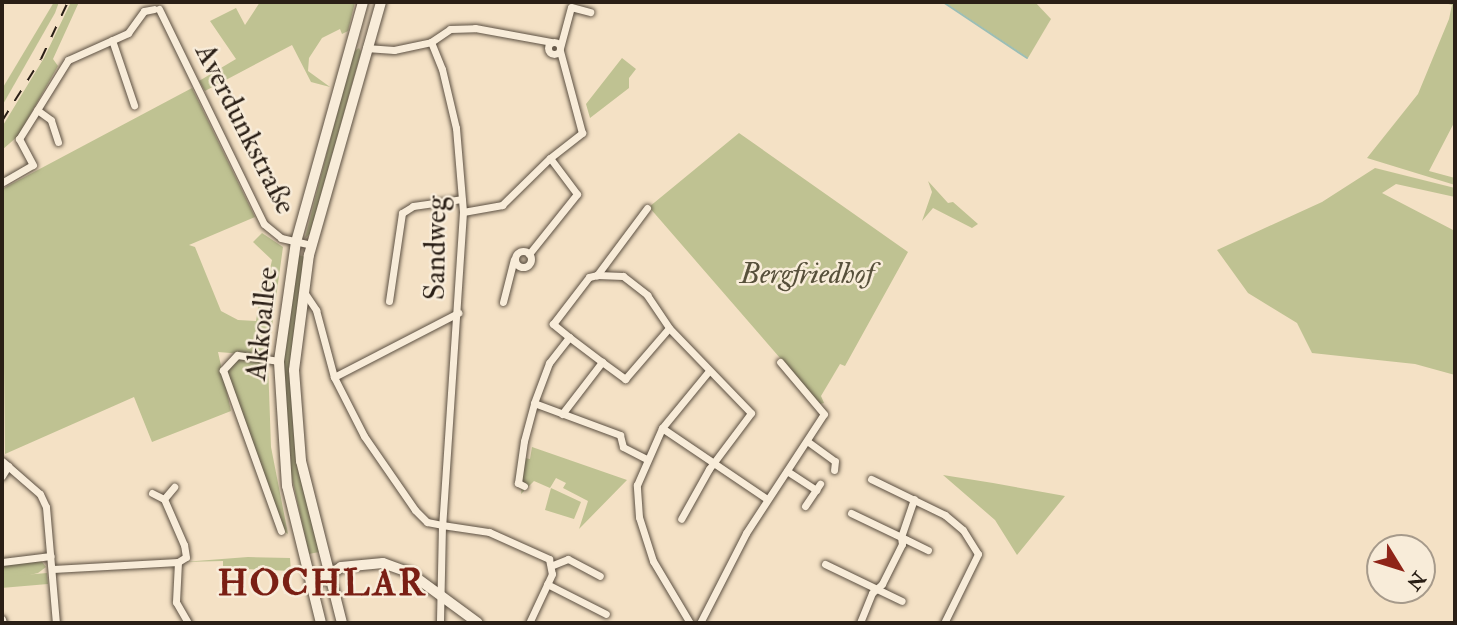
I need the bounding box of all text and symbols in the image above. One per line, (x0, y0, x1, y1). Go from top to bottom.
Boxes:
street label: Averdunkstraße (187, 38, 303, 220)
street label: Sandweg (417, 195, 455, 301)
park label: Bergfriedhof (740, 256, 874, 292)
street label: Akkoallee (238, 265, 286, 383)
north arrow (1366, 534, 1436, 604)
district label: HOCHLAR (218, 562, 426, 606)
text: N (1401, 567, 1431, 595)

